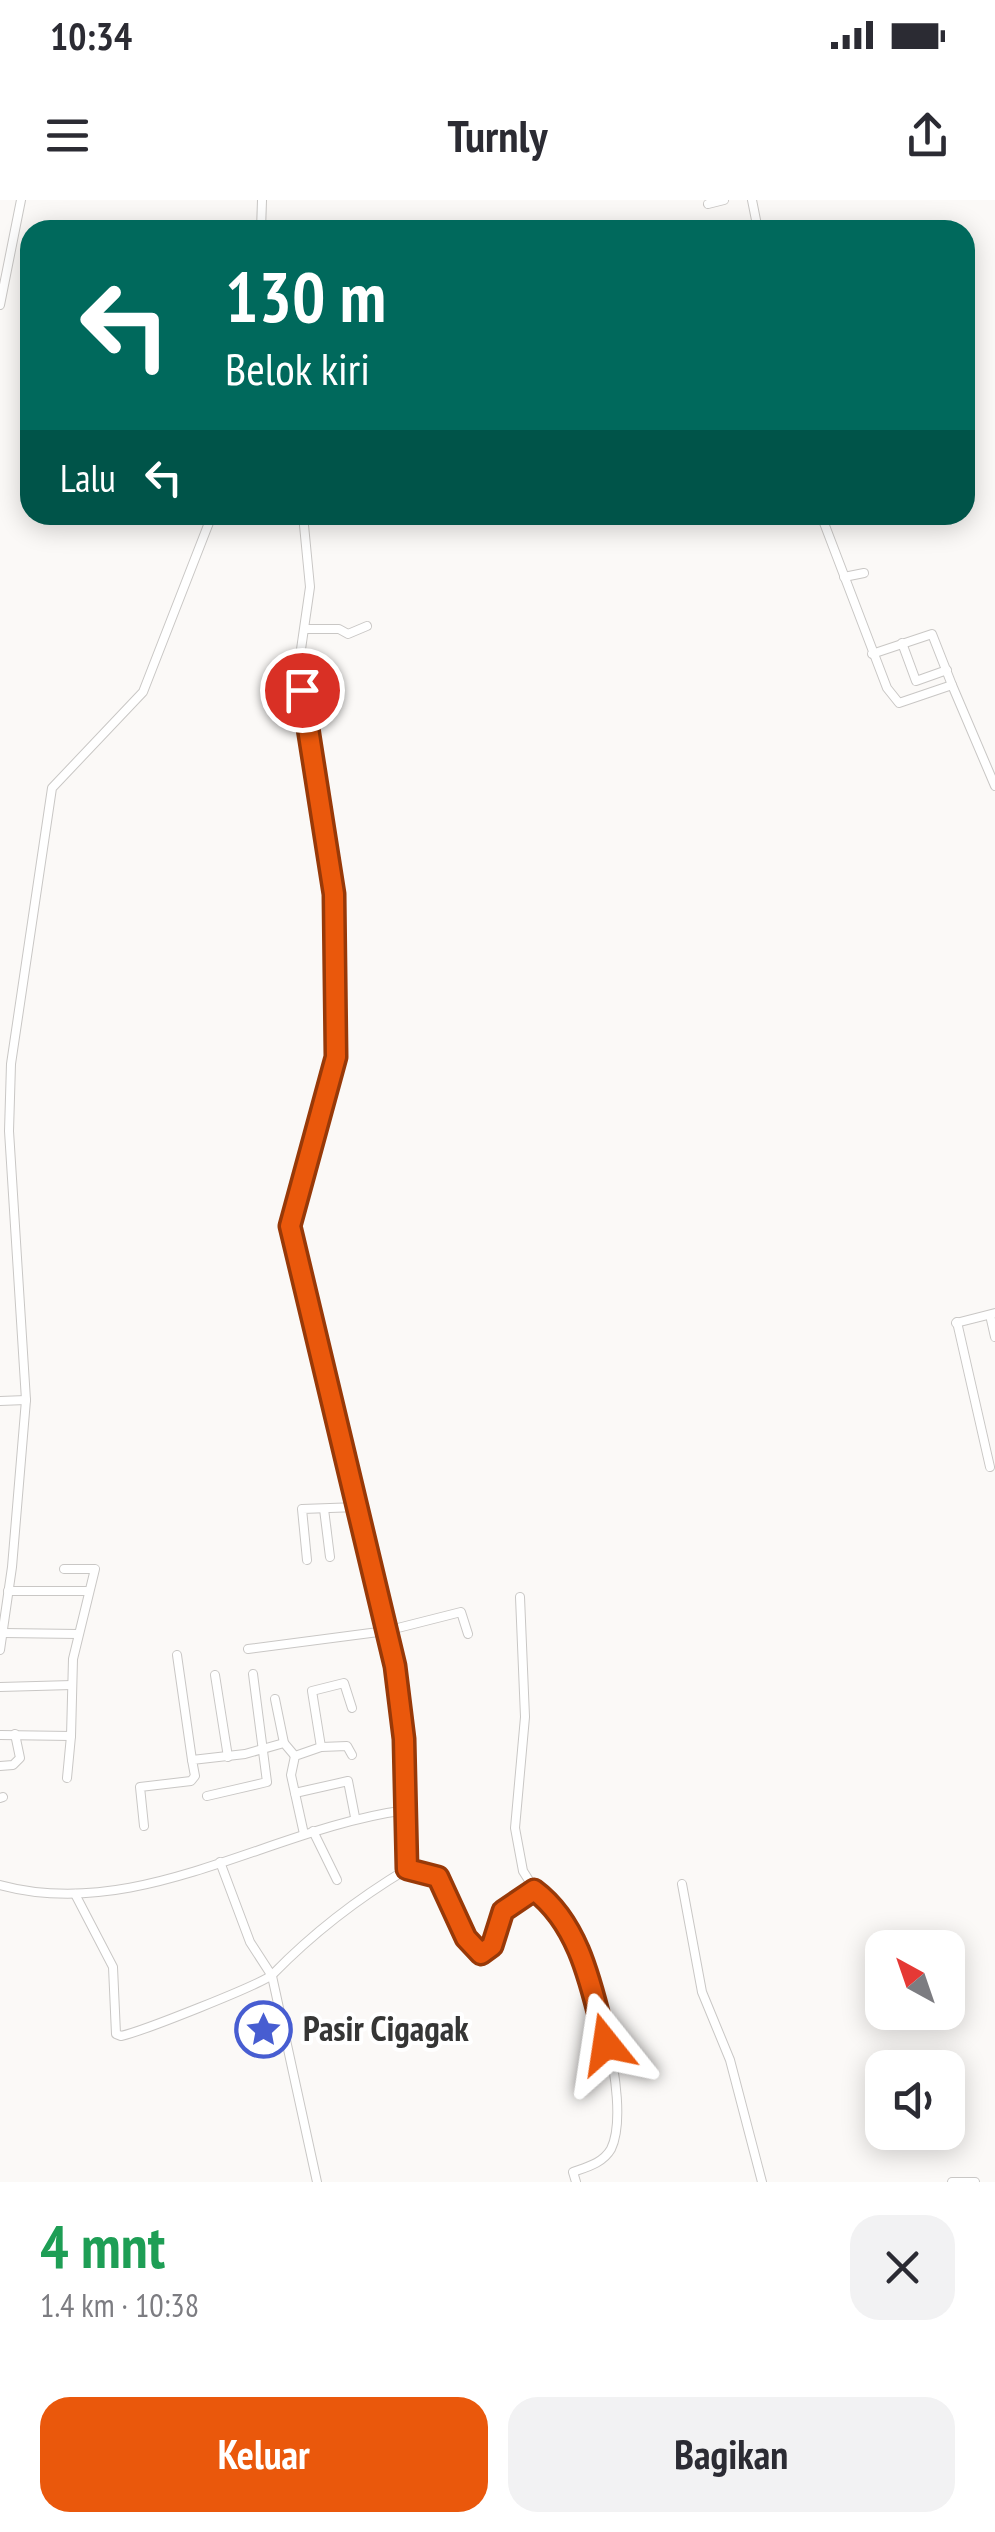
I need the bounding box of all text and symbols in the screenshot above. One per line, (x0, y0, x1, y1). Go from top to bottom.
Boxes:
text: 10:34 (50, 11, 132, 60)
text: Turnly (448, 106, 547, 164)
icon: menu (40, 108, 95, 163)
icon: share (900, 108, 955, 163)
text: 130 m (225, 251, 386, 341)
icon: left (60, 260, 190, 390)
text: Belok kiri (225, 339, 370, 397)
icon: left (136, 450, 191, 505)
text: Lalu (60, 453, 116, 502)
pin (260, 648, 345, 733)
icon: arrive (275, 663, 330, 718)
north arrow (865, 1930, 965, 2030)
map controls (865, 1930, 965, 2150)
position arrow (554, 1992, 658, 2096)
place icon: Pasir Cigagak (234, 1999, 294, 2059)
place label: Pasir Cigagak (303, 2005, 469, 2051)
button: sound (865, 2050, 965, 2150)
text: 4 mnt (40, 2207, 165, 2285)
button: close (850, 2215, 955, 2320)
text: 1.4 km · 10:38 (40, 2284, 199, 2326)
button: Keluar (40, 2397, 488, 2512)
button: Bagikan (508, 2397, 955, 2512)

